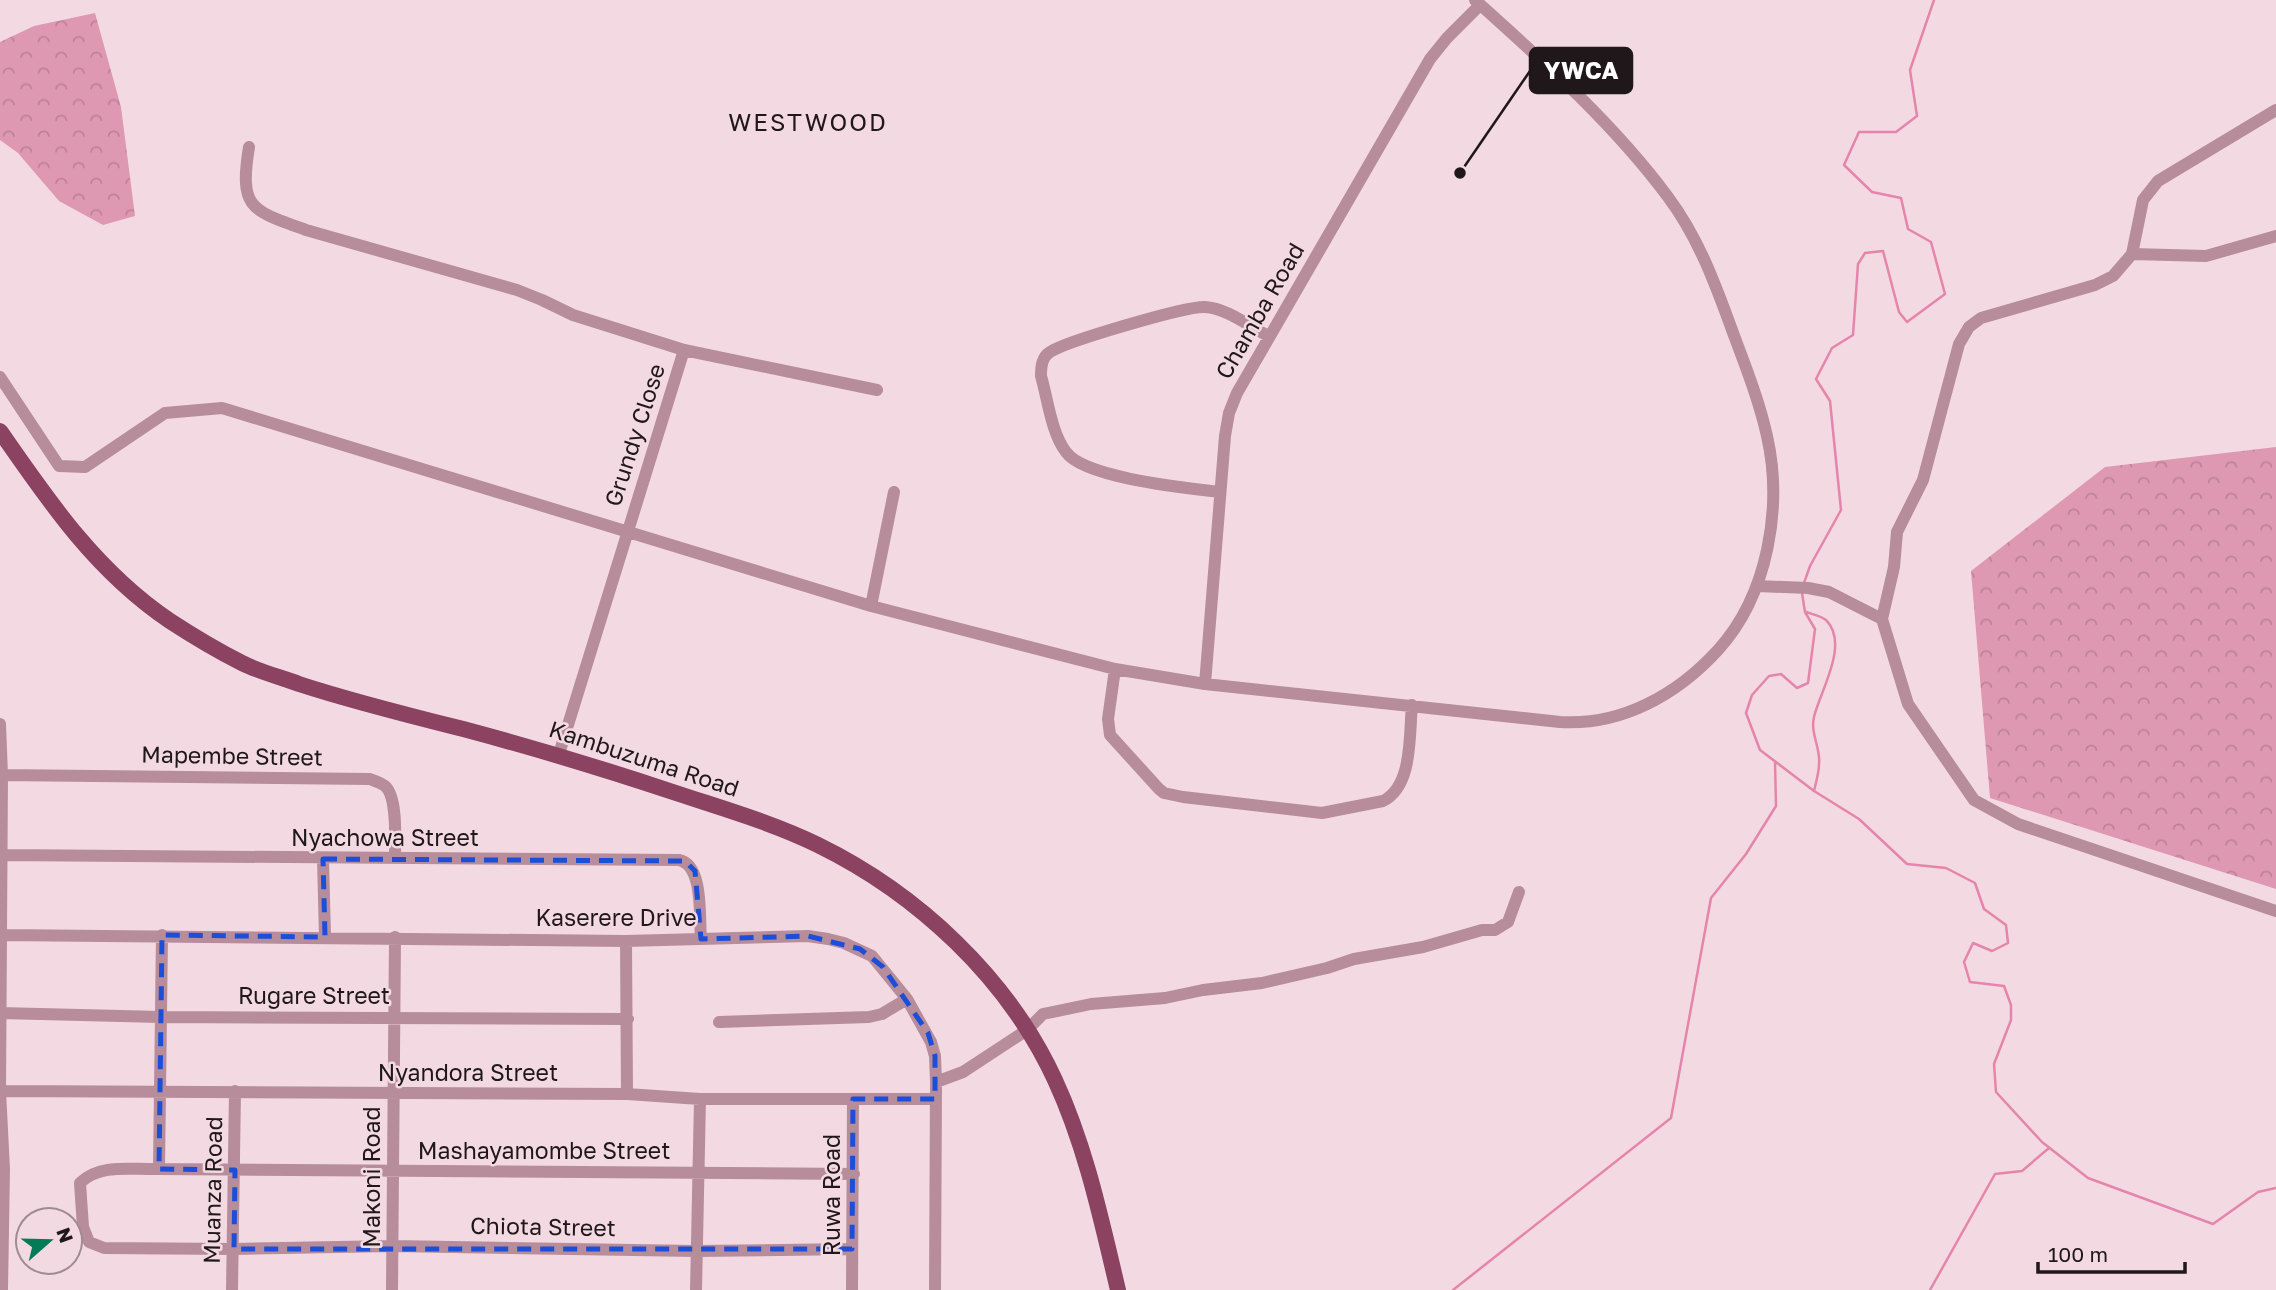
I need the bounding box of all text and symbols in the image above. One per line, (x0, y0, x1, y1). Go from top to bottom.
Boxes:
callout: YWCA (1530, 48, 1632, 93)
text: YWCA (1544, 55, 1618, 84)
district label: WESTWOOD (728, 107, 888, 136)
street label: Chamba Road (1209, 238, 1309, 383)
street label: Grundy Close (598, 360, 670, 509)
street label: Kambuzuma Road (546, 714, 743, 802)
street label: Mapembe Street (141, 739, 323, 771)
street label: Nyachowa Street (291, 823, 479, 851)
street label: Kaserere Drive (535, 903, 697, 931)
street label: Rugare Street (238, 981, 390, 1009)
street label: Nyandora Street (378, 1058, 558, 1086)
street label: Makoni Road (357, 1106, 385, 1248)
street label: Muanza Road (197, 1116, 227, 1264)
street label: Ruwa Road (817, 1134, 845, 1256)
street label: Mashayamombe Street (418, 1136, 670, 1164)
north arrow (14, 1206, 84, 1276)
street label: Chiota Street (470, 1211, 616, 1241)
text: N (52, 1224, 79, 1246)
scale bar (2038, 1230, 2185, 1274)
text: 100 m (2048, 1241, 2108, 1267)

